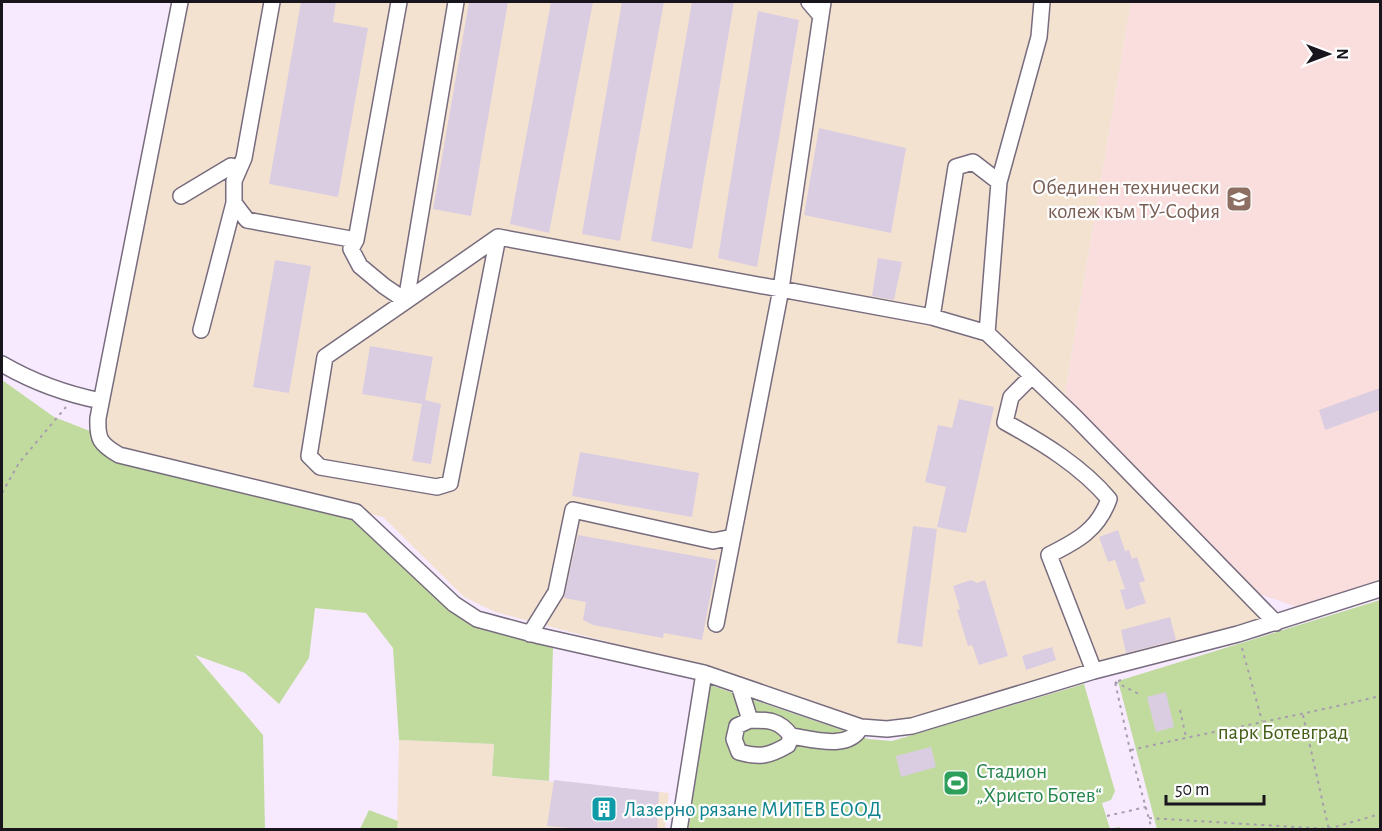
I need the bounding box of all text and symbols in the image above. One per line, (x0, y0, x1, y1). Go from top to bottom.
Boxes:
north arrow (1298, 24, 1358, 84)
text: N (1334, 48, 1350, 60)
place label: Обединен технически колеж към ТУ-София (1032, 177, 1220, 222)
school or university icon: Обединен технически колеж към ТУ-София (1224, 184, 1254, 214)
park label: парк Ботевград (1218, 722, 1348, 743)
place label: Стадион „Христо Ботев“ (976, 761, 1102, 806)
sports icon: Стадион „Христо Ботев“ (941, 768, 971, 798)
scale bar (1166, 768, 1264, 806)
text: 50 m (1175, 781, 1209, 799)
building icon: Лазерно рязане МИТЕВ ЕООД (589, 794, 619, 824)
place label: Лазерно рязане МИТЕВ ЕООД (624, 799, 881, 820)

